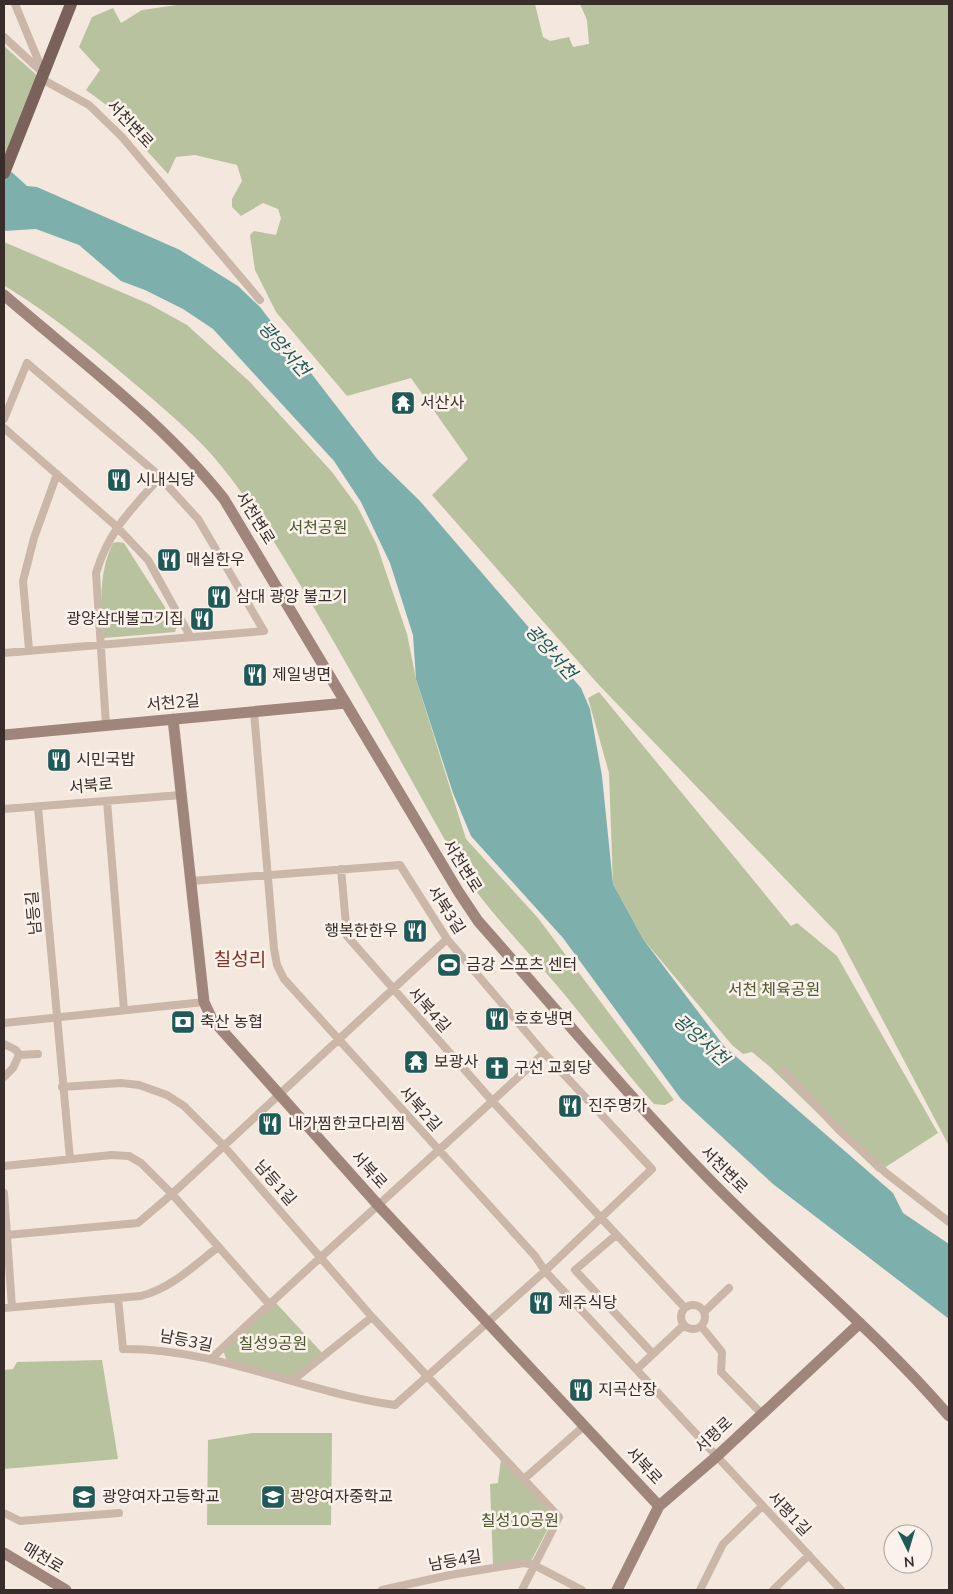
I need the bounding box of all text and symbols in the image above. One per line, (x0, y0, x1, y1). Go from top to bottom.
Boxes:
street label: 서천변로 (102, 95, 158, 153)
water label: 광양서천 (253, 316, 317, 383)
temple icon: 서산사 (390, 390, 416, 416)
place label: 서산사 (420, 392, 464, 414)
restaurant icon: 시내식당 (106, 467, 132, 493)
place label: 시내식당 (136, 469, 195, 491)
street label: 서천변로 (230, 487, 280, 549)
park label: 서천공원 (289, 517, 347, 539)
restaurant icon: 매실한우 (156, 547, 182, 573)
place label: 매실한우 (186, 549, 245, 571)
restaurant icon: 삼대 광양 불고기 (206, 584, 232, 610)
place label: 삼대 광양 불고기 (236, 586, 347, 608)
restaurant icon: 광양삼대불고기집 (189, 606, 215, 632)
place label: 광양삼대불고기집 (66, 608, 184, 630)
water label: 광양서천 (520, 619, 584, 686)
restaurant icon: 제일냉면 (242, 662, 268, 688)
place label: 제일냉면 (272, 664, 331, 686)
street label: 서천2길 (145, 690, 201, 716)
restaurant icon: 시민국밥 (46, 747, 72, 773)
place label: 시민국밥 (76, 749, 135, 771)
street label: 서북로 (68, 773, 114, 799)
street label: 서천변로 (437, 835, 487, 897)
street label: 서북3길 (422, 881, 470, 939)
street label: 남등길 (21, 890, 47, 936)
restaurant icon: 행복한한우 (402, 918, 428, 944)
place label: 행복한한우 (324, 920, 398, 942)
district label: 칠성리 (214, 947, 266, 973)
sports icon: 금강 스포츠 센터 (436, 952, 462, 978)
place label: 금강 스포츠 센터 (466, 954, 577, 976)
park label: 서천 체육공원 (728, 979, 820, 1001)
street label: 서북4길 (403, 983, 455, 1037)
restaurant icon: 호호냉면 (484, 1006, 510, 1032)
place label: 호호냉면 (514, 1008, 573, 1030)
bank icon: 축산 농협 (170, 1009, 196, 1035)
water label: 광양서천 (668, 1009, 735, 1073)
place label: 축산 농협 (200, 1011, 263, 1033)
temple icon: 보광사 (403, 1049, 429, 1075)
place label: 보광사 (434, 1051, 478, 1073)
church icon: 구선 교회당 (484, 1055, 510, 1081)
place label: 구선 교회당 (514, 1057, 592, 1079)
street label: 서북2길 (394, 1082, 446, 1136)
restaurant icon: 진주명가 (557, 1093, 583, 1119)
place label: 진주명가 (588, 1095, 647, 1117)
restaurant icon: 내가찜한코다리찜 (257, 1111, 283, 1137)
place label: 내가찜한코다리찜 (288, 1113, 406, 1135)
street label: 서천변로 (695, 1141, 753, 1199)
street label: 서북로 (346, 1146, 392, 1194)
street label: 남등1길 (249, 1155, 301, 1211)
restaurant icon: 제주식당 (528, 1290, 554, 1316)
place label: 제주식당 (558, 1292, 617, 1314)
street label: 남등3길 (158, 1325, 214, 1357)
park label: 칠성9공원 (239, 1333, 307, 1355)
restaurant icon: 지곡산장 (568, 1377, 594, 1403)
place label: 지곡산장 (598, 1379, 657, 1401)
street label: 서평로 (690, 1412, 738, 1458)
street label: 서북로 (621, 1442, 667, 1490)
school or university icon: 광양여자고등학교 (71, 1484, 97, 1510)
school or university icon: 광양여자중학교 (260, 1484, 286, 1510)
place label: 광양여자고등학교 (102, 1486, 220, 1508)
place label: 광양여자중학교 (290, 1486, 393, 1508)
street label: 서평1길 (763, 1487, 815, 1541)
park label: 칠성10공원 (481, 1510, 559, 1532)
north arrow (883, 1524, 933, 1574)
street label: 매천로 (18, 1537, 68, 1579)
street label: 남등4길 (427, 1545, 483, 1577)
text: N (903, 1552, 915, 1571)

